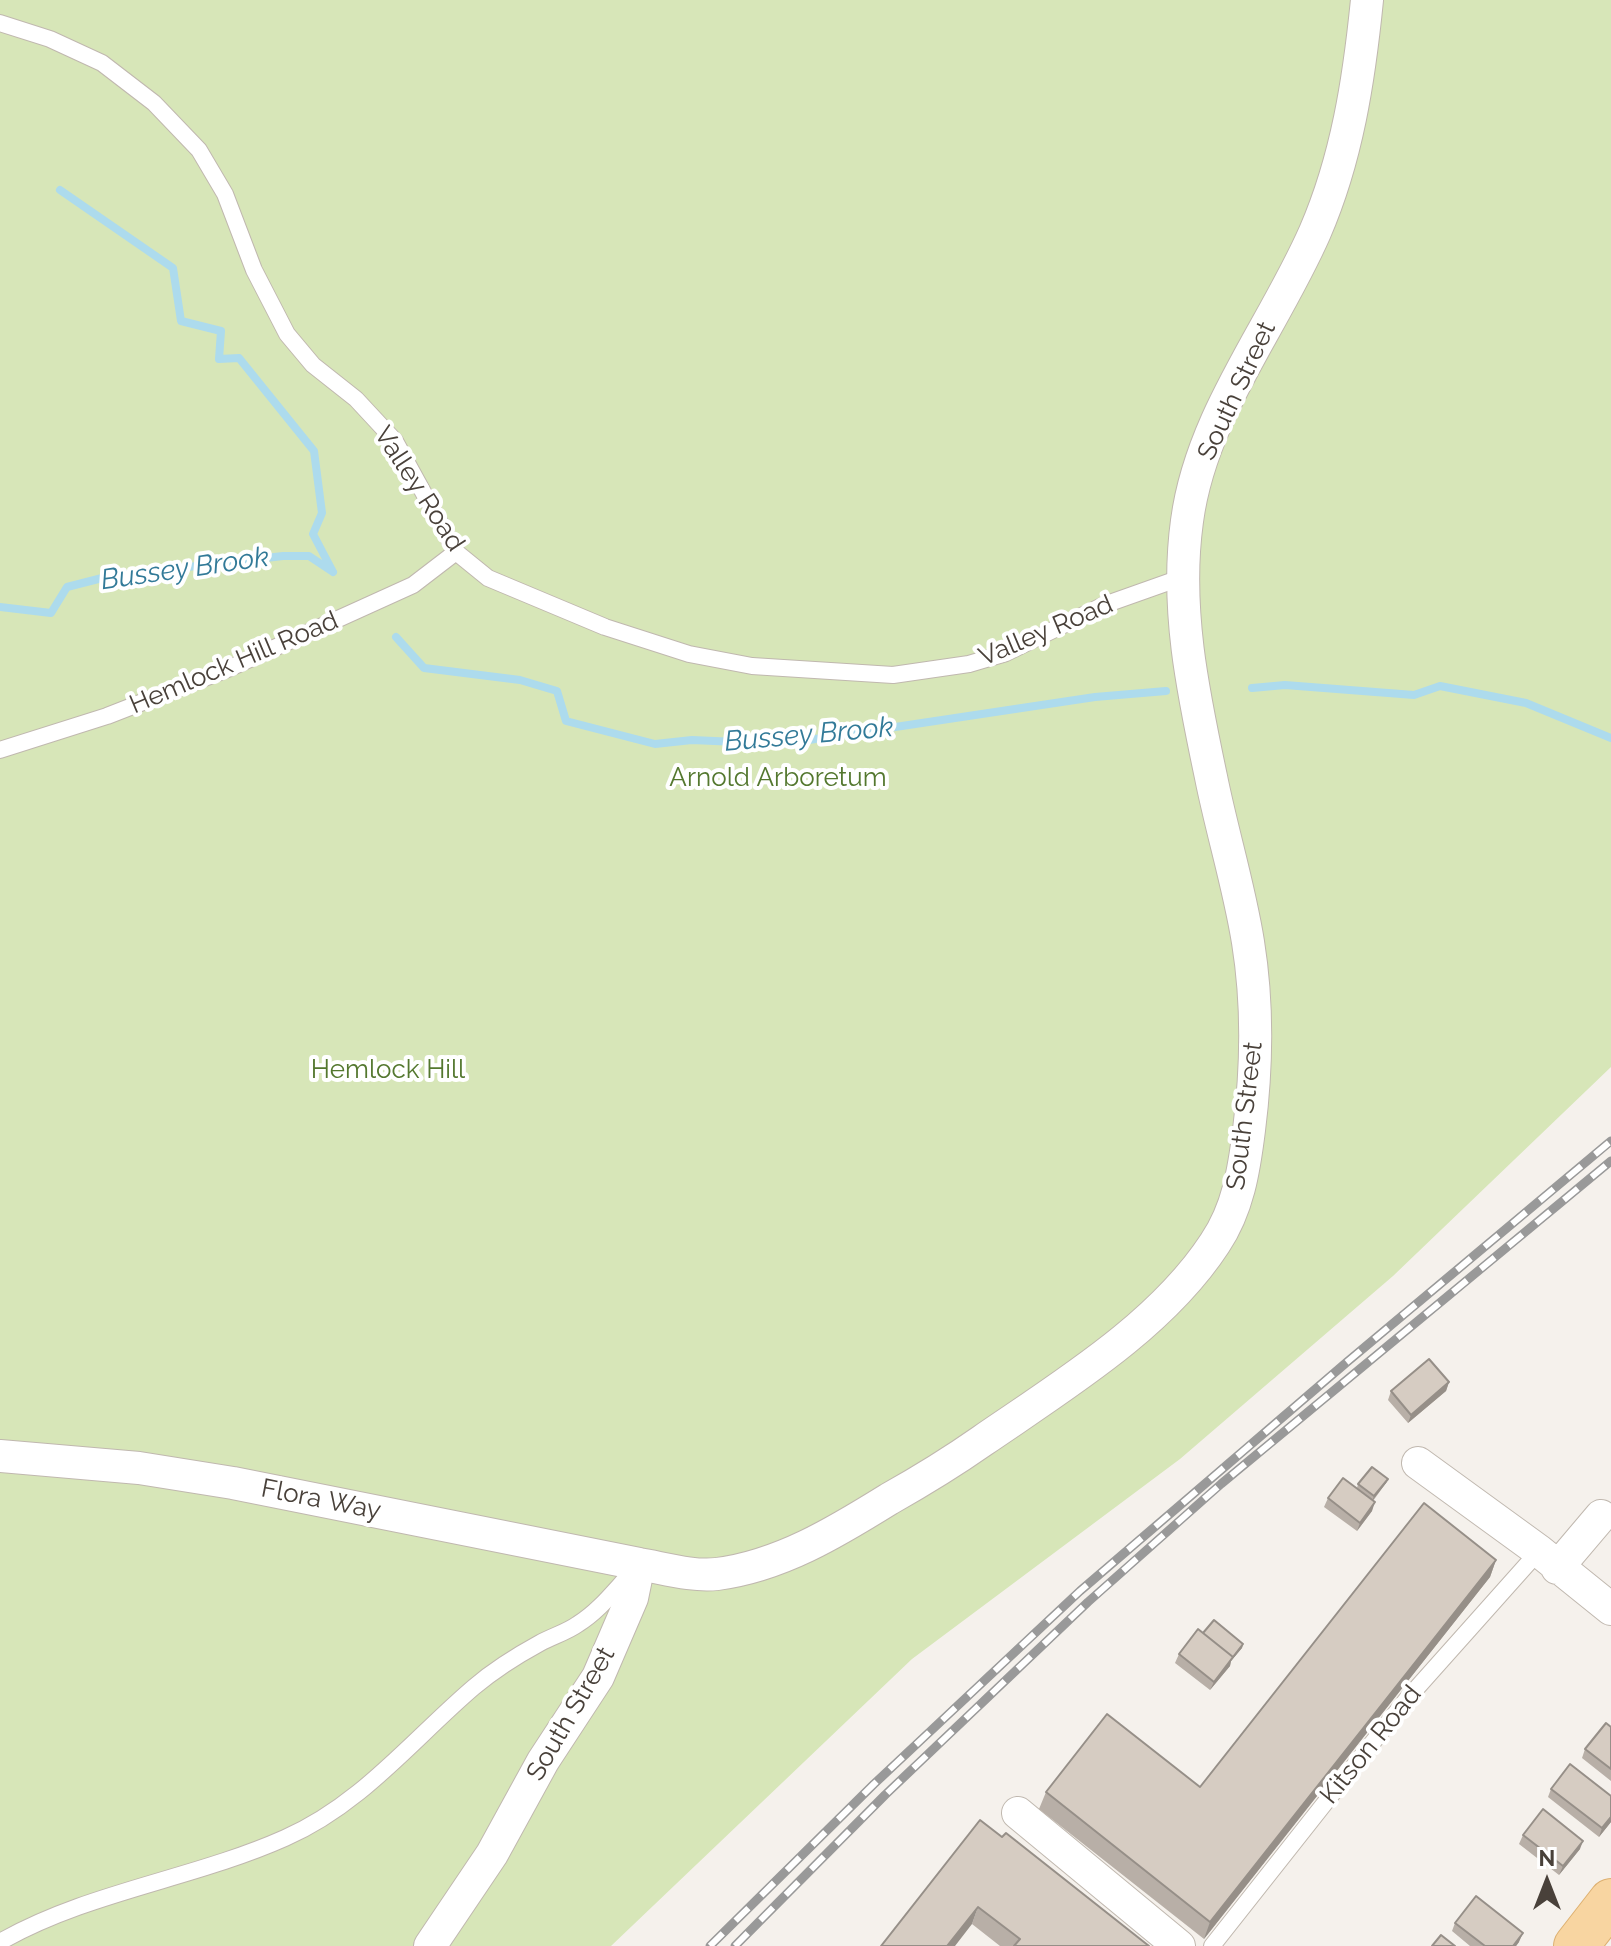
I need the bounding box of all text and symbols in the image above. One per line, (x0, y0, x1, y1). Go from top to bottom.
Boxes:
street label: South Street (1191, 317, 1283, 465)
street label: Valley Road (367, 421, 471, 557)
water label: Bussey Brook (99, 541, 271, 597)
street label: Valley Road (974, 589, 1118, 673)
street label: Hemlock Hill Road (125, 605, 343, 721)
water label: Bussey Brook (723, 711, 895, 759)
park label: Arnold Arboretum (669, 762, 887, 794)
street label: South Street (1220, 1040, 1270, 1192)
park label: Hemlock Hill (311, 1054, 465, 1086)
street label: Flora Way (258, 1473, 384, 1527)
street label: South Street (520, 1642, 622, 1786)
street label: Kitson Road (1314, 1680, 1428, 1810)
north arrow (1507, 1842, 1587, 1922)
text: N (1539, 1845, 1555, 1871)

